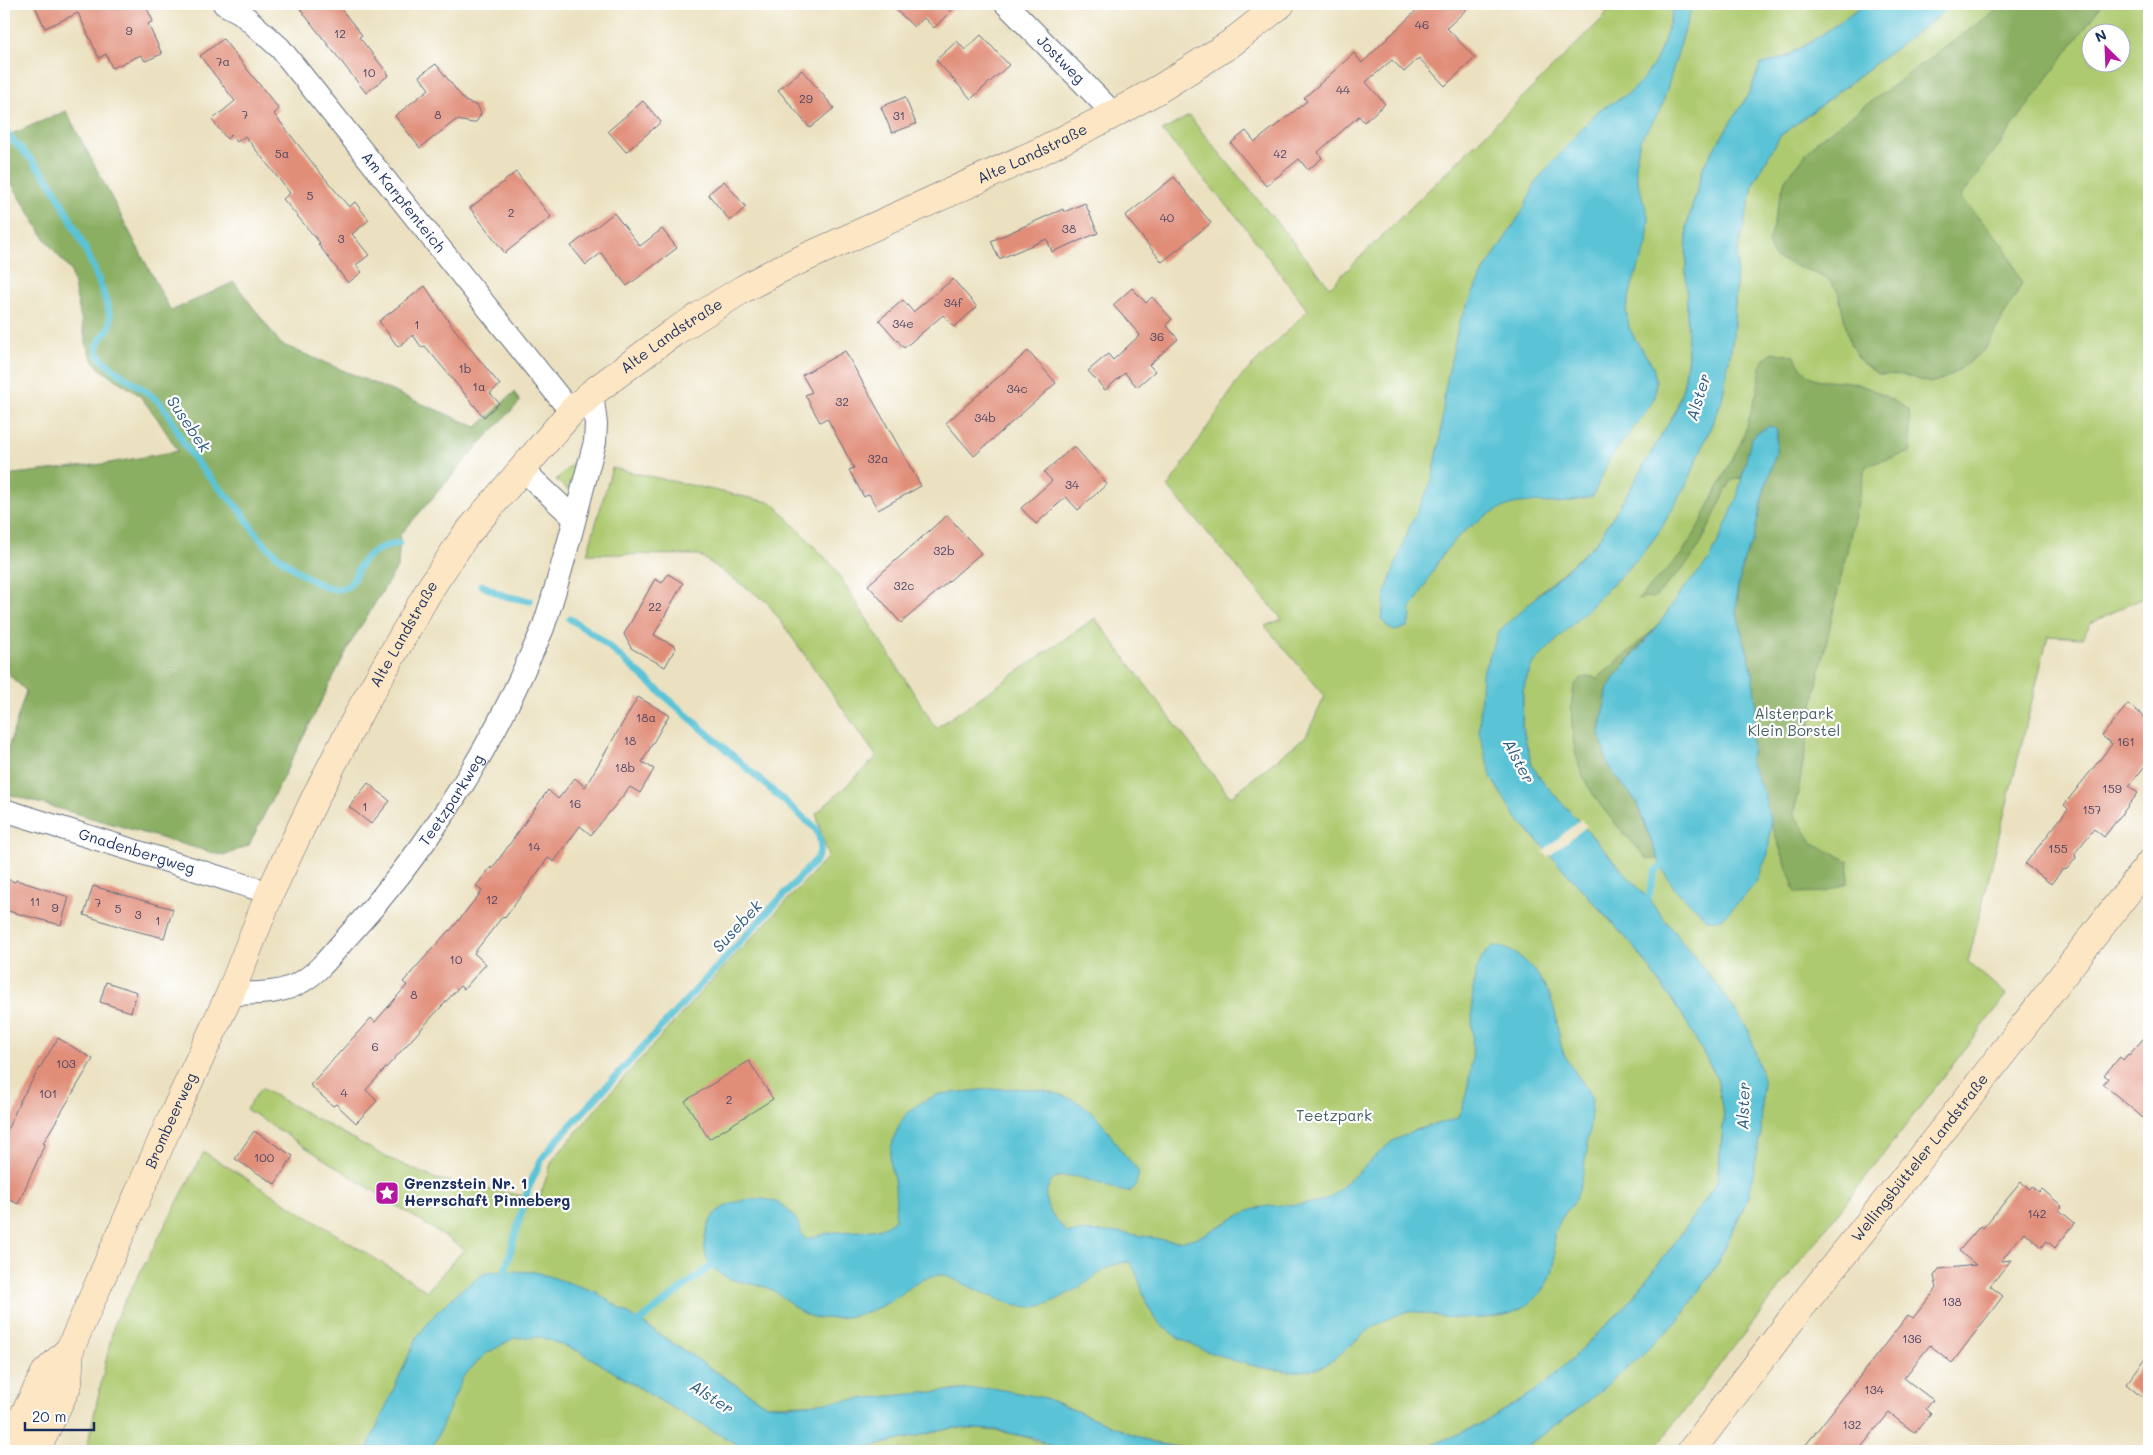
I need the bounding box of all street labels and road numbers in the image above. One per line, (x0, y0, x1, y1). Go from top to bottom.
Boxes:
street label: Jostweg (1033, 30, 1090, 88)
street label: Alte Landstraße (974, 118, 1090, 188)
street label: Am Karpfenteich (358, 147, 450, 256)
street label: Alte Landstraße (616, 293, 726, 377)
street label: Alte Landstraße (365, 576, 442, 690)
street label: Teetzparkweg (414, 750, 488, 850)
street label: Gnadenbergweg (76, 823, 198, 878)
street label: Brombeerweg (140, 1069, 201, 1171)
street label: Wellingsbütteler Landstraße (1846, 1069, 1992, 1245)

